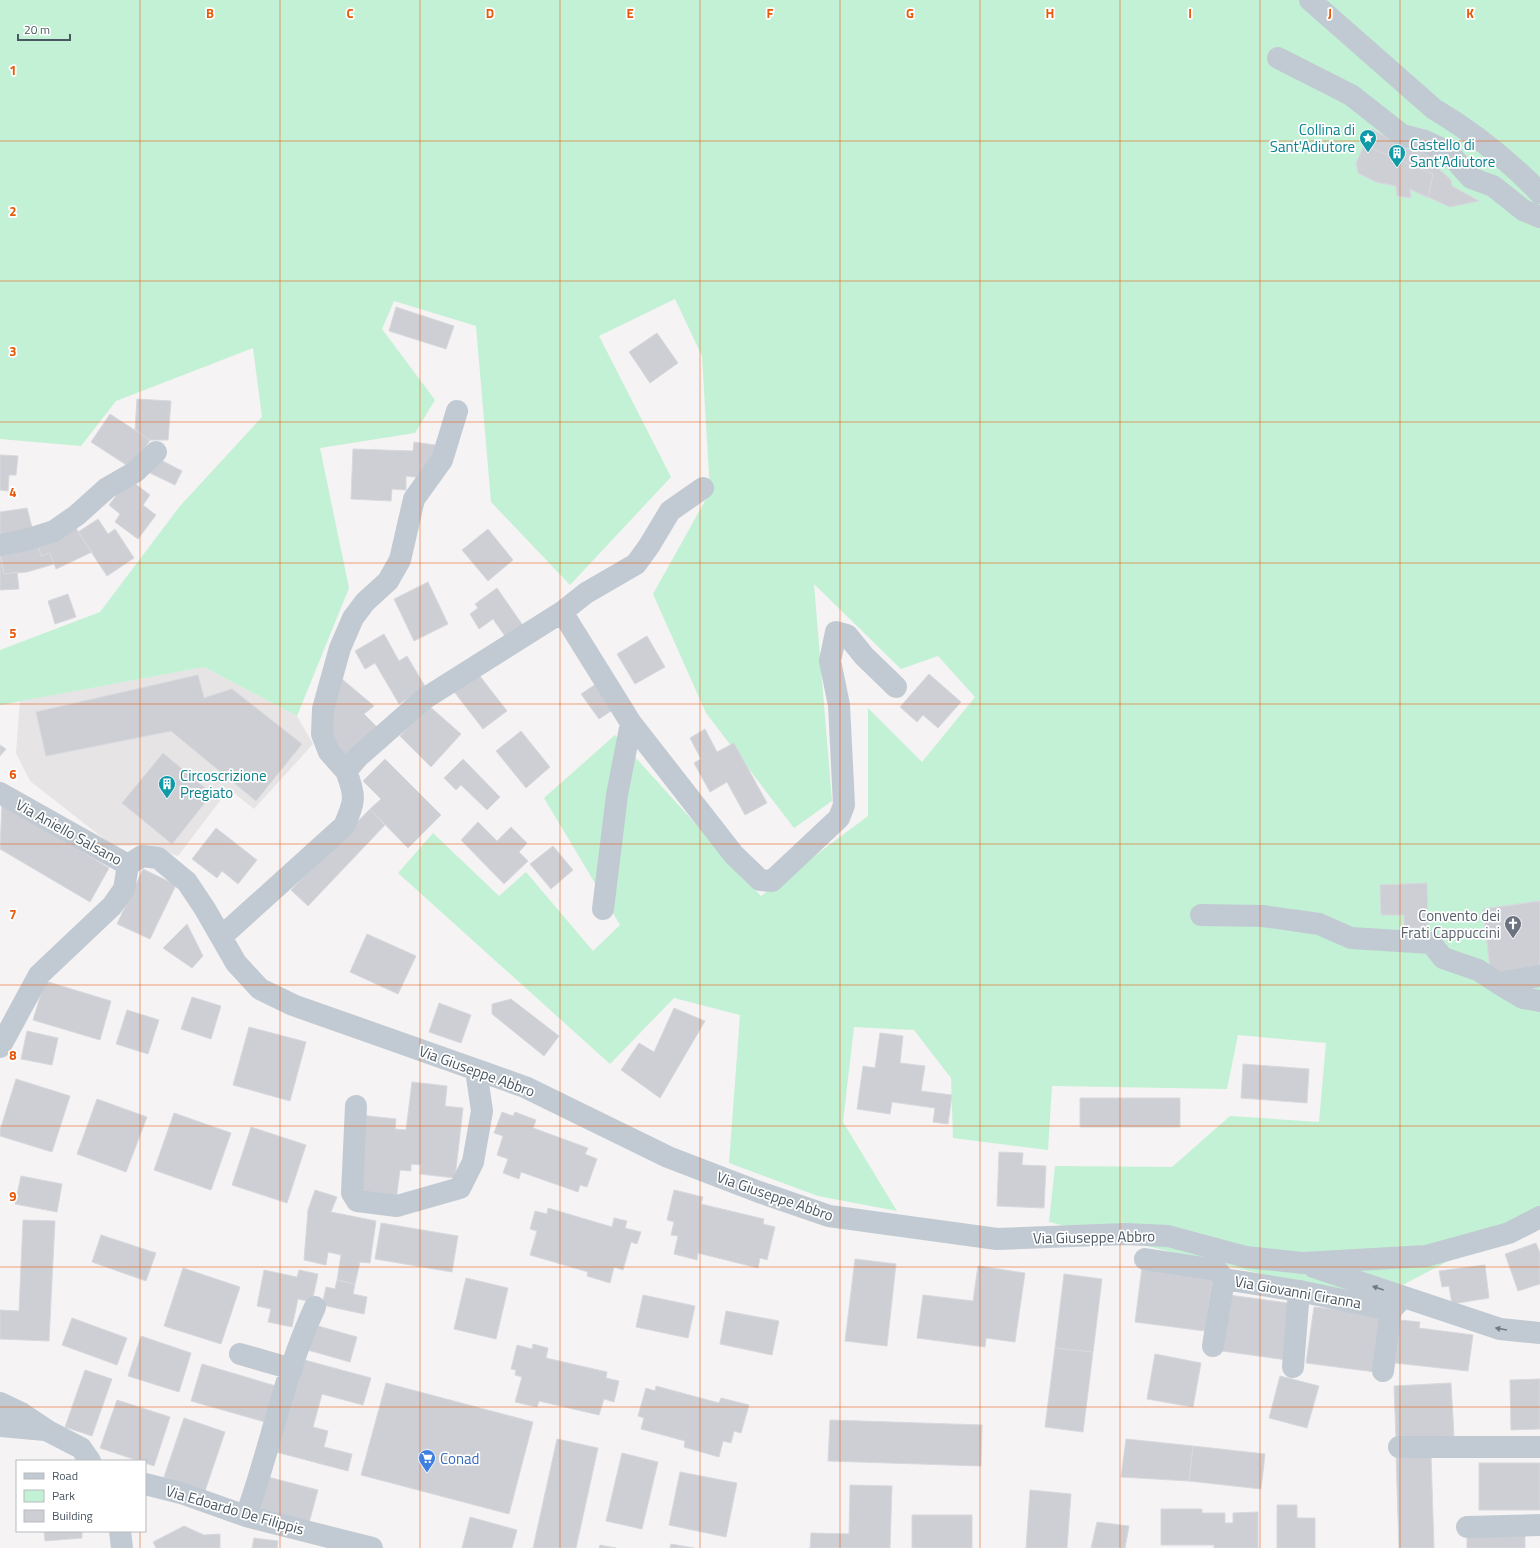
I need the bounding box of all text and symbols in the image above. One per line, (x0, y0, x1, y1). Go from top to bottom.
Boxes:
text: B (206, 3, 214, 23)
text: C (346, 3, 354, 23)
text: D (486, 3, 494, 23)
text: E (626, 3, 634, 23)
text: F (767, 3, 774, 23)
text: G (906, 3, 914, 23)
text: H (1046, 3, 1054, 23)
text: I (1188, 3, 1192, 23)
text: J (1328, 3, 1332, 23)
text: K (1466, 3, 1474, 23)
scale bar (18, 16, 70, 42)
text: 20 m (24, 20, 50, 39)
text: 1 (9, 60, 17, 80)
place label: Collina di Sant'Adiutore (1270, 118, 1355, 158)
place icon: Collina di Sant'Adiutore (1358, 128, 1378, 153)
place label: Castello di Sant'Adiutore (1410, 133, 1495, 173)
building icon: Castello di Sant'Adiutore (1387, 143, 1407, 168)
text: 2 (9, 201, 17, 221)
text: 3 (9, 341, 17, 361)
text: 4 (9, 482, 17, 502)
text: 5 (9, 623, 17, 643)
text: 6 (9, 764, 17, 784)
place label: Circoscrizione Pregiato (180, 764, 267, 804)
building icon: Circoscrizione Pregiato (157, 774, 177, 799)
street label: Via Aniello Salsano (12, 793, 126, 871)
text: 7 (9, 904, 17, 924)
place label: Convento dei Frati Cappuccini (1401, 904, 1500, 944)
church icon: Convento dei Frati Cappuccini (1503, 914, 1523, 939)
street label: Via Giuseppe Abbro (416, 1039, 538, 1103)
text: 8 (9, 1045, 17, 1065)
street label: Via Giuseppe Abbro (713, 1165, 837, 1227)
text: 9 (9, 1186, 17, 1206)
street label: Via Giuseppe Abbro (1033, 1224, 1155, 1250)
street label: Via Giovanni Ciranna (1233, 1270, 1364, 1315)
one-way arrow (1371, 1285, 1383, 1291)
one-way arrow (1495, 1326, 1507, 1332)
place label: Conad (440, 1447, 479, 1470)
supermarket icon: Conad (417, 1448, 437, 1473)
legend (16, 1460, 146, 1532)
text: Road (52, 1466, 78, 1485)
street label: Via Edoardo De Filippis (163, 1479, 307, 1541)
text: Park (52, 1486, 75, 1505)
text: Building (52, 1506, 93, 1525)

